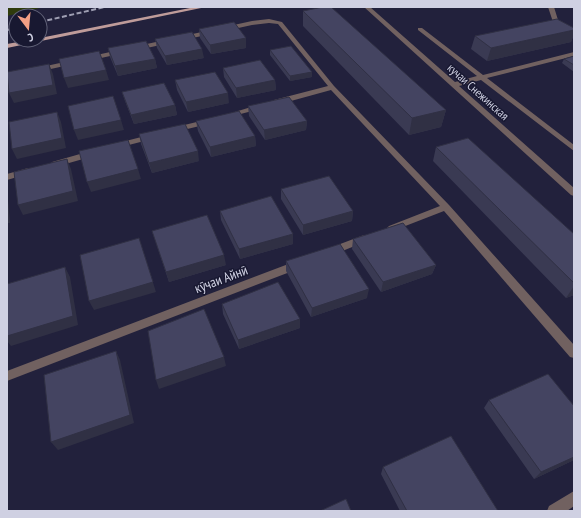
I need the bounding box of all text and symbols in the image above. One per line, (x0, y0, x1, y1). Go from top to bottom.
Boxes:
north arrow (8, 8, 48, 48)
text: С (26, 30, 35, 45)
street label: кучаи Снежинская (445, 60, 512, 123)
street label: кӯчаи Айнӣ (192, 261, 250, 297)

